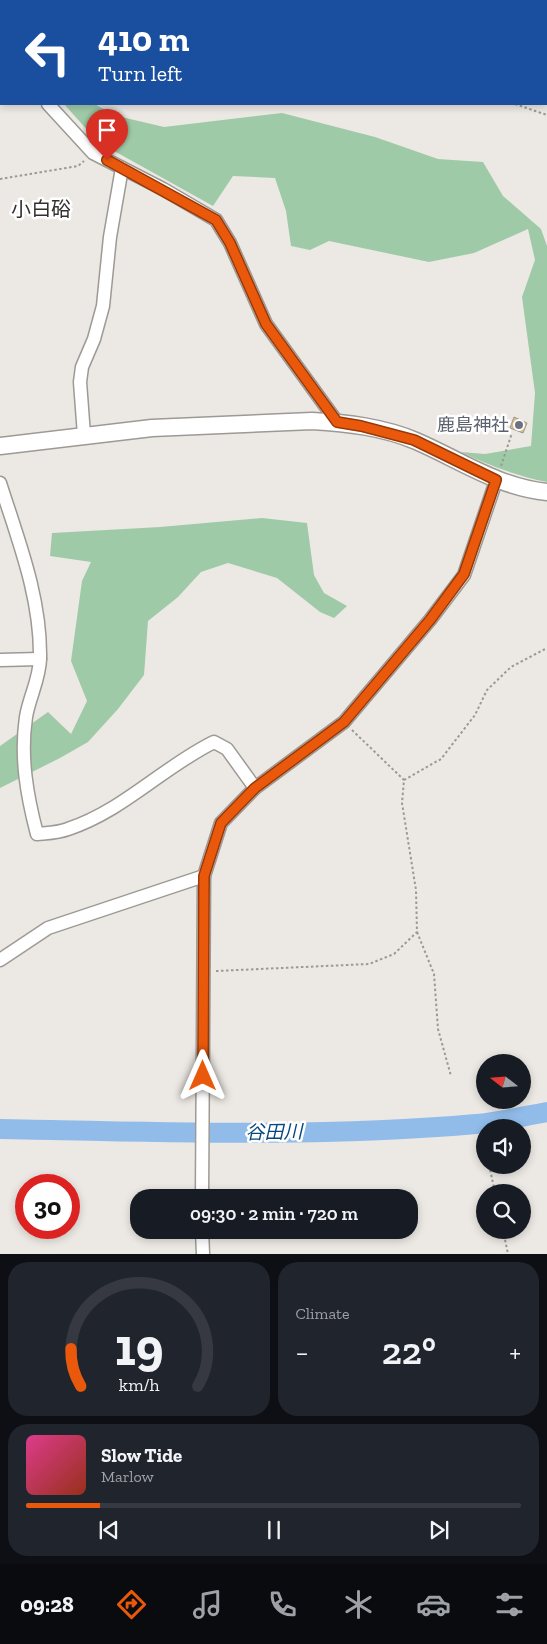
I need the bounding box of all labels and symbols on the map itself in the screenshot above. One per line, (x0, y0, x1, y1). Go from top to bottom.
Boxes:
pin (86, 109, 128, 160)
district label: 小白硲 (11, 197, 71, 221)
place label: 鹿島神社 (437, 414, 509, 436)
marker: 鹿島神社 (513, 419, 525, 431)
position arrow (176, 1049, 228, 1101)
north arrow (476, 1054, 531, 1109)
water label: 谷田川 (245, 1120, 305, 1144)
speed limit sign: 30 (15, 1174, 80, 1239)

